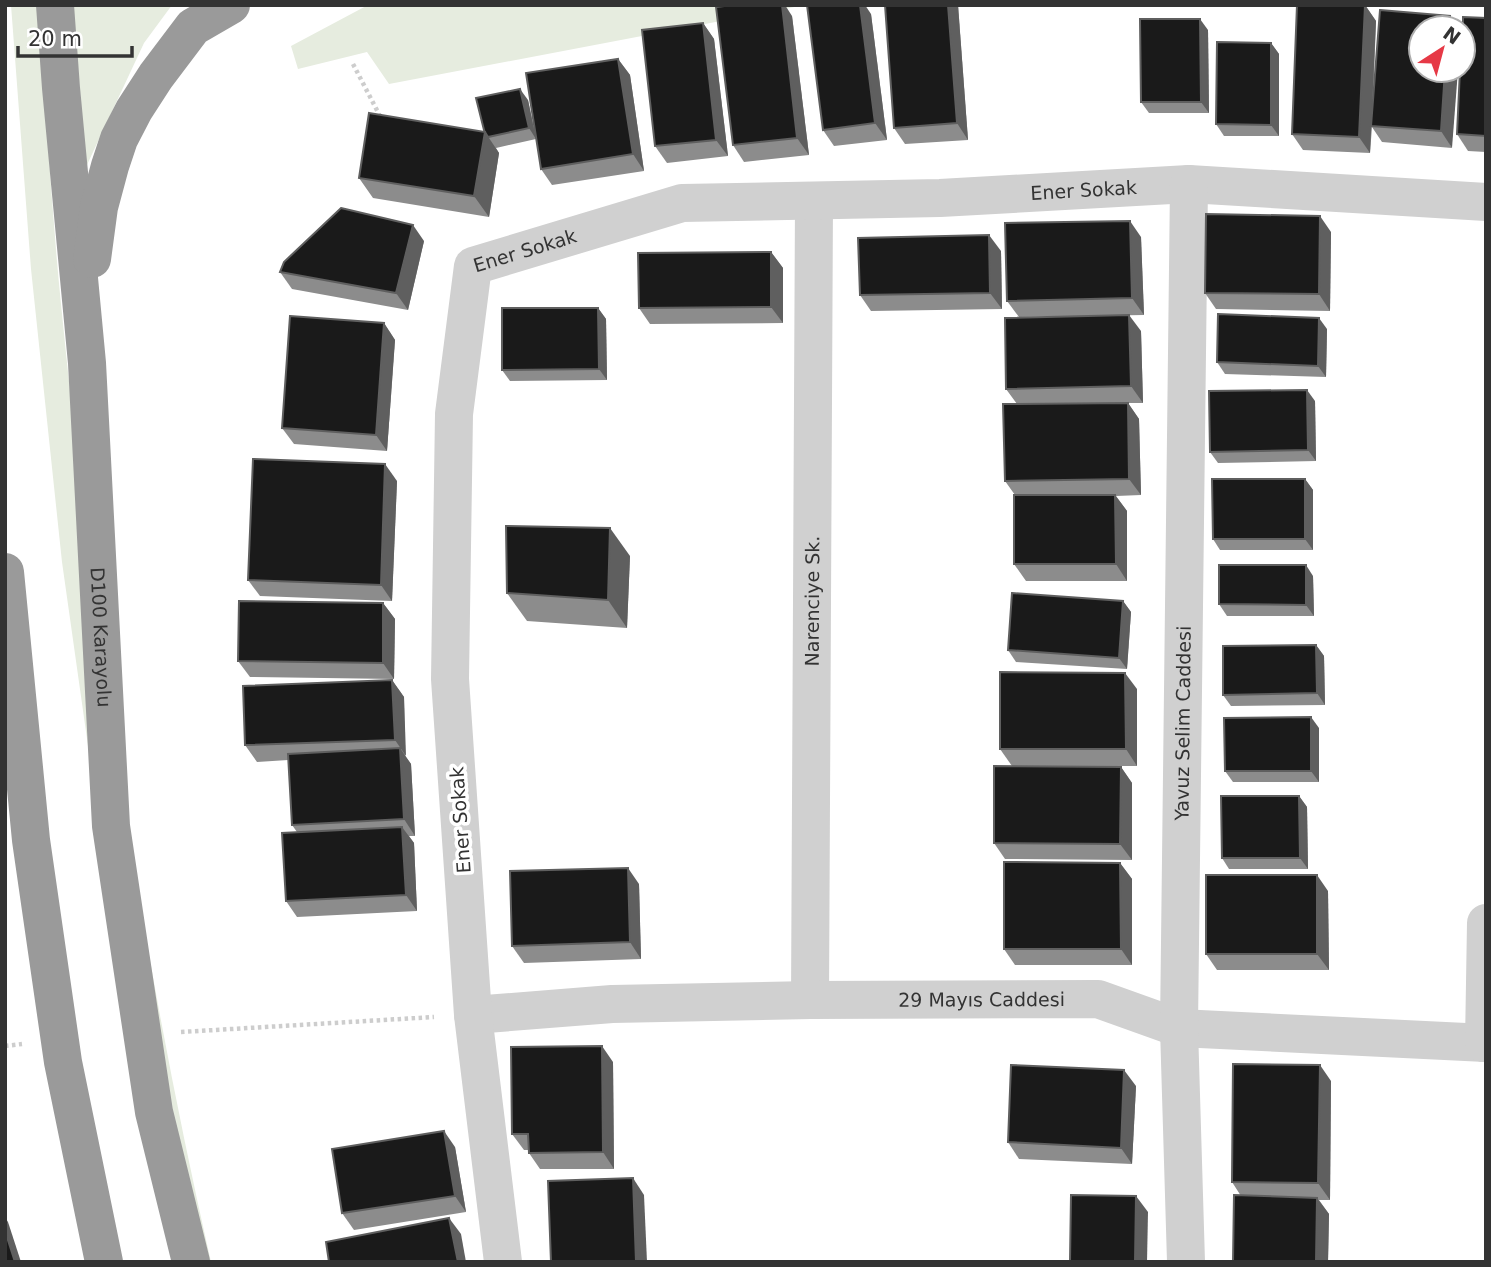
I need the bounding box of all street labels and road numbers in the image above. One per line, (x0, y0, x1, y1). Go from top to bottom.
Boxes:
street label: Ener Sokak (1030, 176, 1137, 204)
street label: Ener Sokak (471, 224, 579, 276)
street label: Narenciye Sk. (801, 536, 823, 667)
street label: D100 Karayolu (87, 566, 116, 708)
street label: Yavuz Selim Caddesi (1170, 626, 1195, 822)
street label: Ener Sokak (445, 766, 475, 874)
street label: 29 Mayıs Caddesi (898, 988, 1065, 1011)

